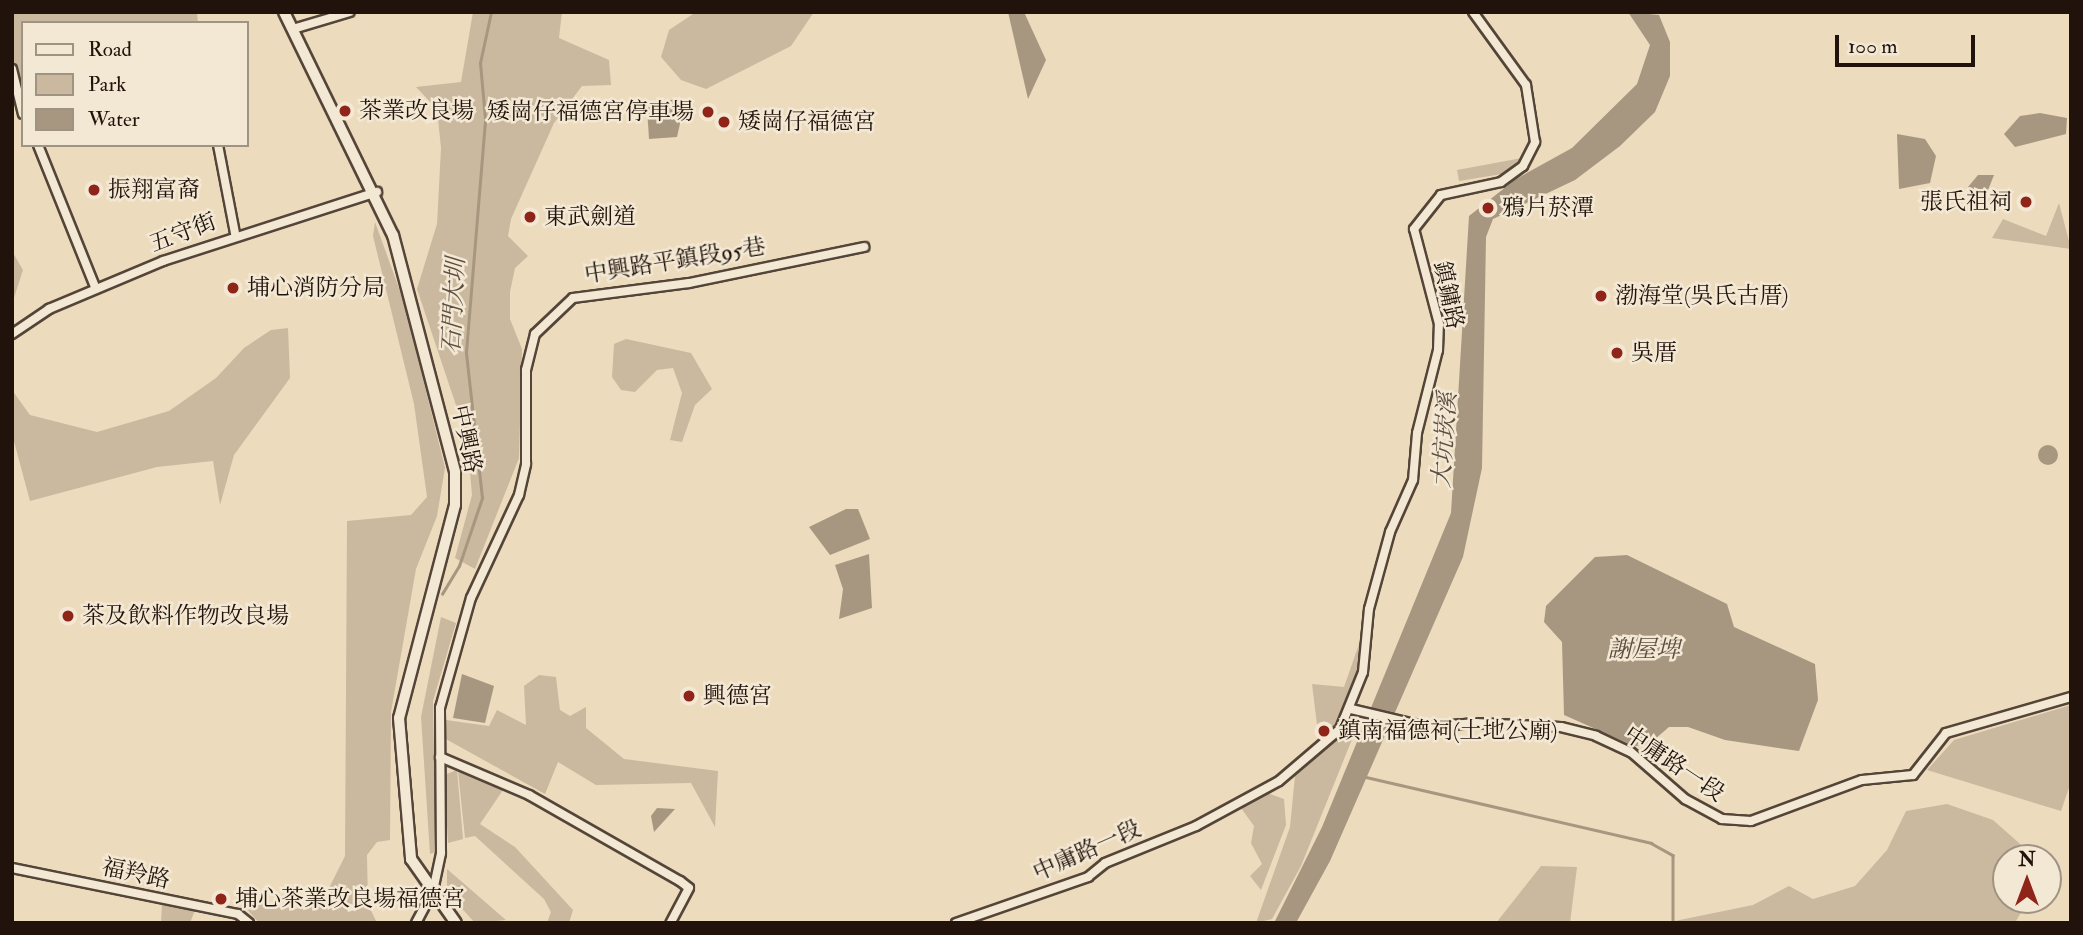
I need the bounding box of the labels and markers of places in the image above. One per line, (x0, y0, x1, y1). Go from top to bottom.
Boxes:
place label: 茶業改良場 (359, 97, 474, 125)
place label: 矮崗仔福德宮停車場 (487, 98, 694, 126)
marker: 茶業改良場 (337, 103, 353, 119)
marker: 矮崗仔福德宮停車場 (700, 104, 716, 120)
place label: 矮崗仔福德宮 (738, 108, 876, 136)
marker: 矮崗仔福德宮 (716, 114, 732, 130)
place label: 振翔富裔 (108, 176, 200, 204)
marker: 振翔富裔 (86, 182, 102, 198)
place label: 張氏祖祠 (1920, 188, 2012, 216)
place label: 鴉片菸潭 (1502, 194, 1594, 222)
marker: 張氏祖祠 (2018, 194, 2034, 210)
marker: 鴉片菸潭 (1480, 200, 1496, 216)
place label: 東武劍道 (544, 203, 636, 231)
marker: 東武劍道 (522, 209, 538, 225)
place label: 埔心消防分局 (247, 274, 385, 302)
marker: 埔心消防分局 (225, 280, 241, 296)
place label: 渤海堂(吳氏古厝) (1615, 282, 1789, 310)
marker: 渤海堂(吳氏古厝) (1593, 288, 1609, 304)
place label: 吳厝 (1631, 339, 1677, 367)
marker: 吳厝 (1609, 345, 1625, 361)
place label: 茶及飲料作物改良場 (82, 602, 289, 630)
marker: 茶及飲料作物改良場 (60, 608, 76, 624)
place label: 興德宮 (703, 682, 772, 710)
marker: 興德宮 (681, 688, 697, 704)
place label: 鎮南福德祠(土地公廟) (1338, 717, 1558, 745)
marker: 鎮南福德祠(土地公廟) (1316, 723, 1332, 739)
place label: 埔心茶業改良場福德宮 (235, 885, 465, 913)
marker: 埔心茶業改良場福德宮 (213, 891, 229, 907)

